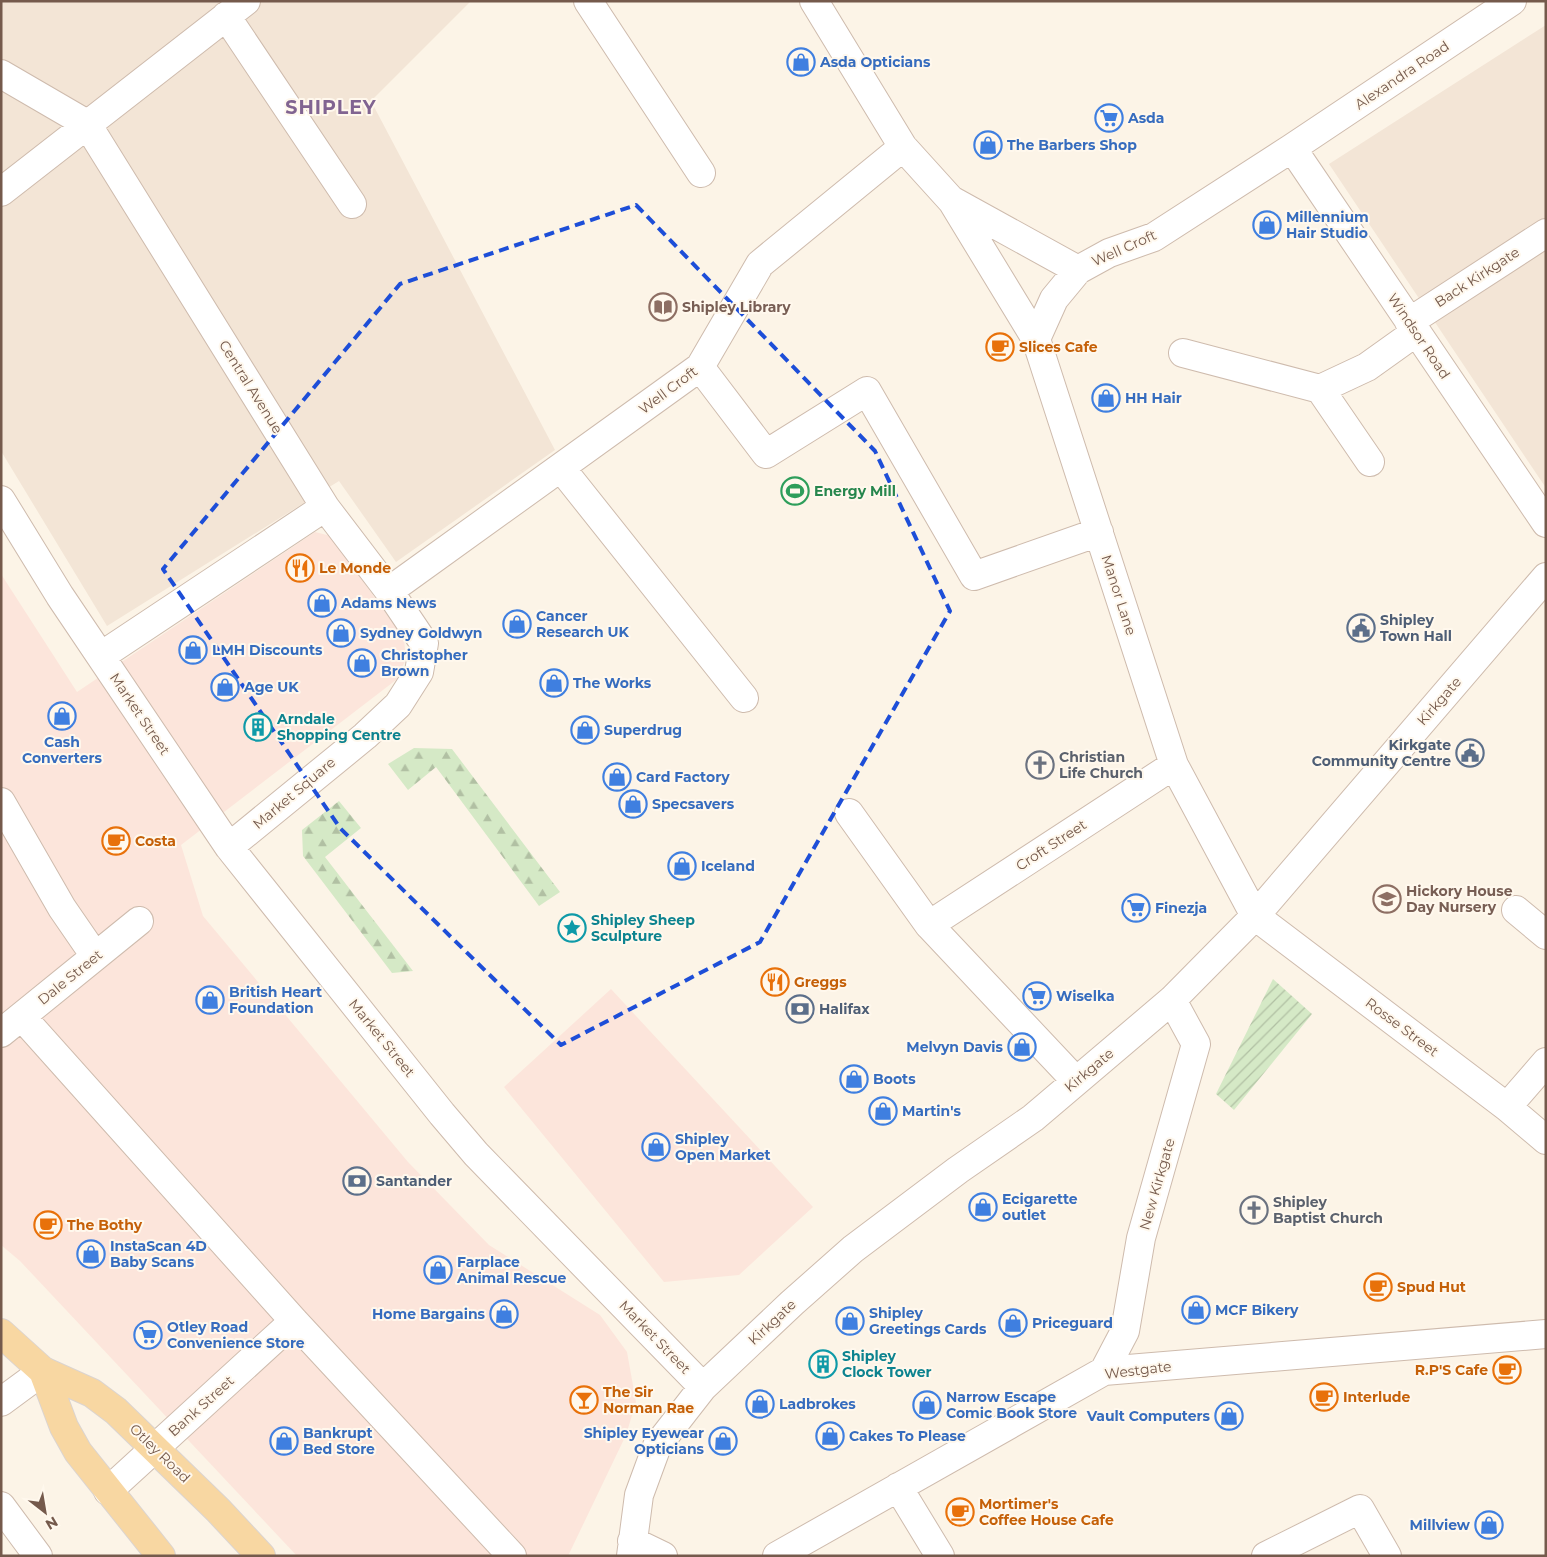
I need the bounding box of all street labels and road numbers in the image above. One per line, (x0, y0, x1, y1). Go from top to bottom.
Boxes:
street label: Alexandra Road (1351, 37, 1453, 113)
street label: Well Croft (1089, 226, 1159, 270)
street label: Back Kirkgate (1431, 243, 1523, 311)
street label: Windsor Road (1384, 290, 1454, 382)
street label: Central Avenue (215, 337, 287, 437)
street label: Well Croft (635, 362, 701, 418)
street label: Manor Lane (1098, 552, 1140, 638)
street label: Market Street (106, 669, 174, 759)
street label: Kirkgate (1413, 673, 1465, 729)
street label: Market Square (249, 753, 339, 833)
street label: Croft Street (1012, 815, 1090, 874)
street label: Dale Street (34, 945, 106, 1009)
street label: Rosse Street (1362, 994, 1442, 1061)
street label: Market Street (345, 995, 419, 1081)
street label: Kirkgate (1061, 1044, 1117, 1096)
street label: New Kirkgate (1135, 1136, 1179, 1232)
street label: Kirkgate (744, 1295, 800, 1349)
street label: Market Street (615, 1296, 695, 1378)
street label: Westgate (1104, 1357, 1172, 1383)
street label: Bank Street (164, 1371, 238, 1440)
street label: Otley Road (126, 1420, 194, 1486)

